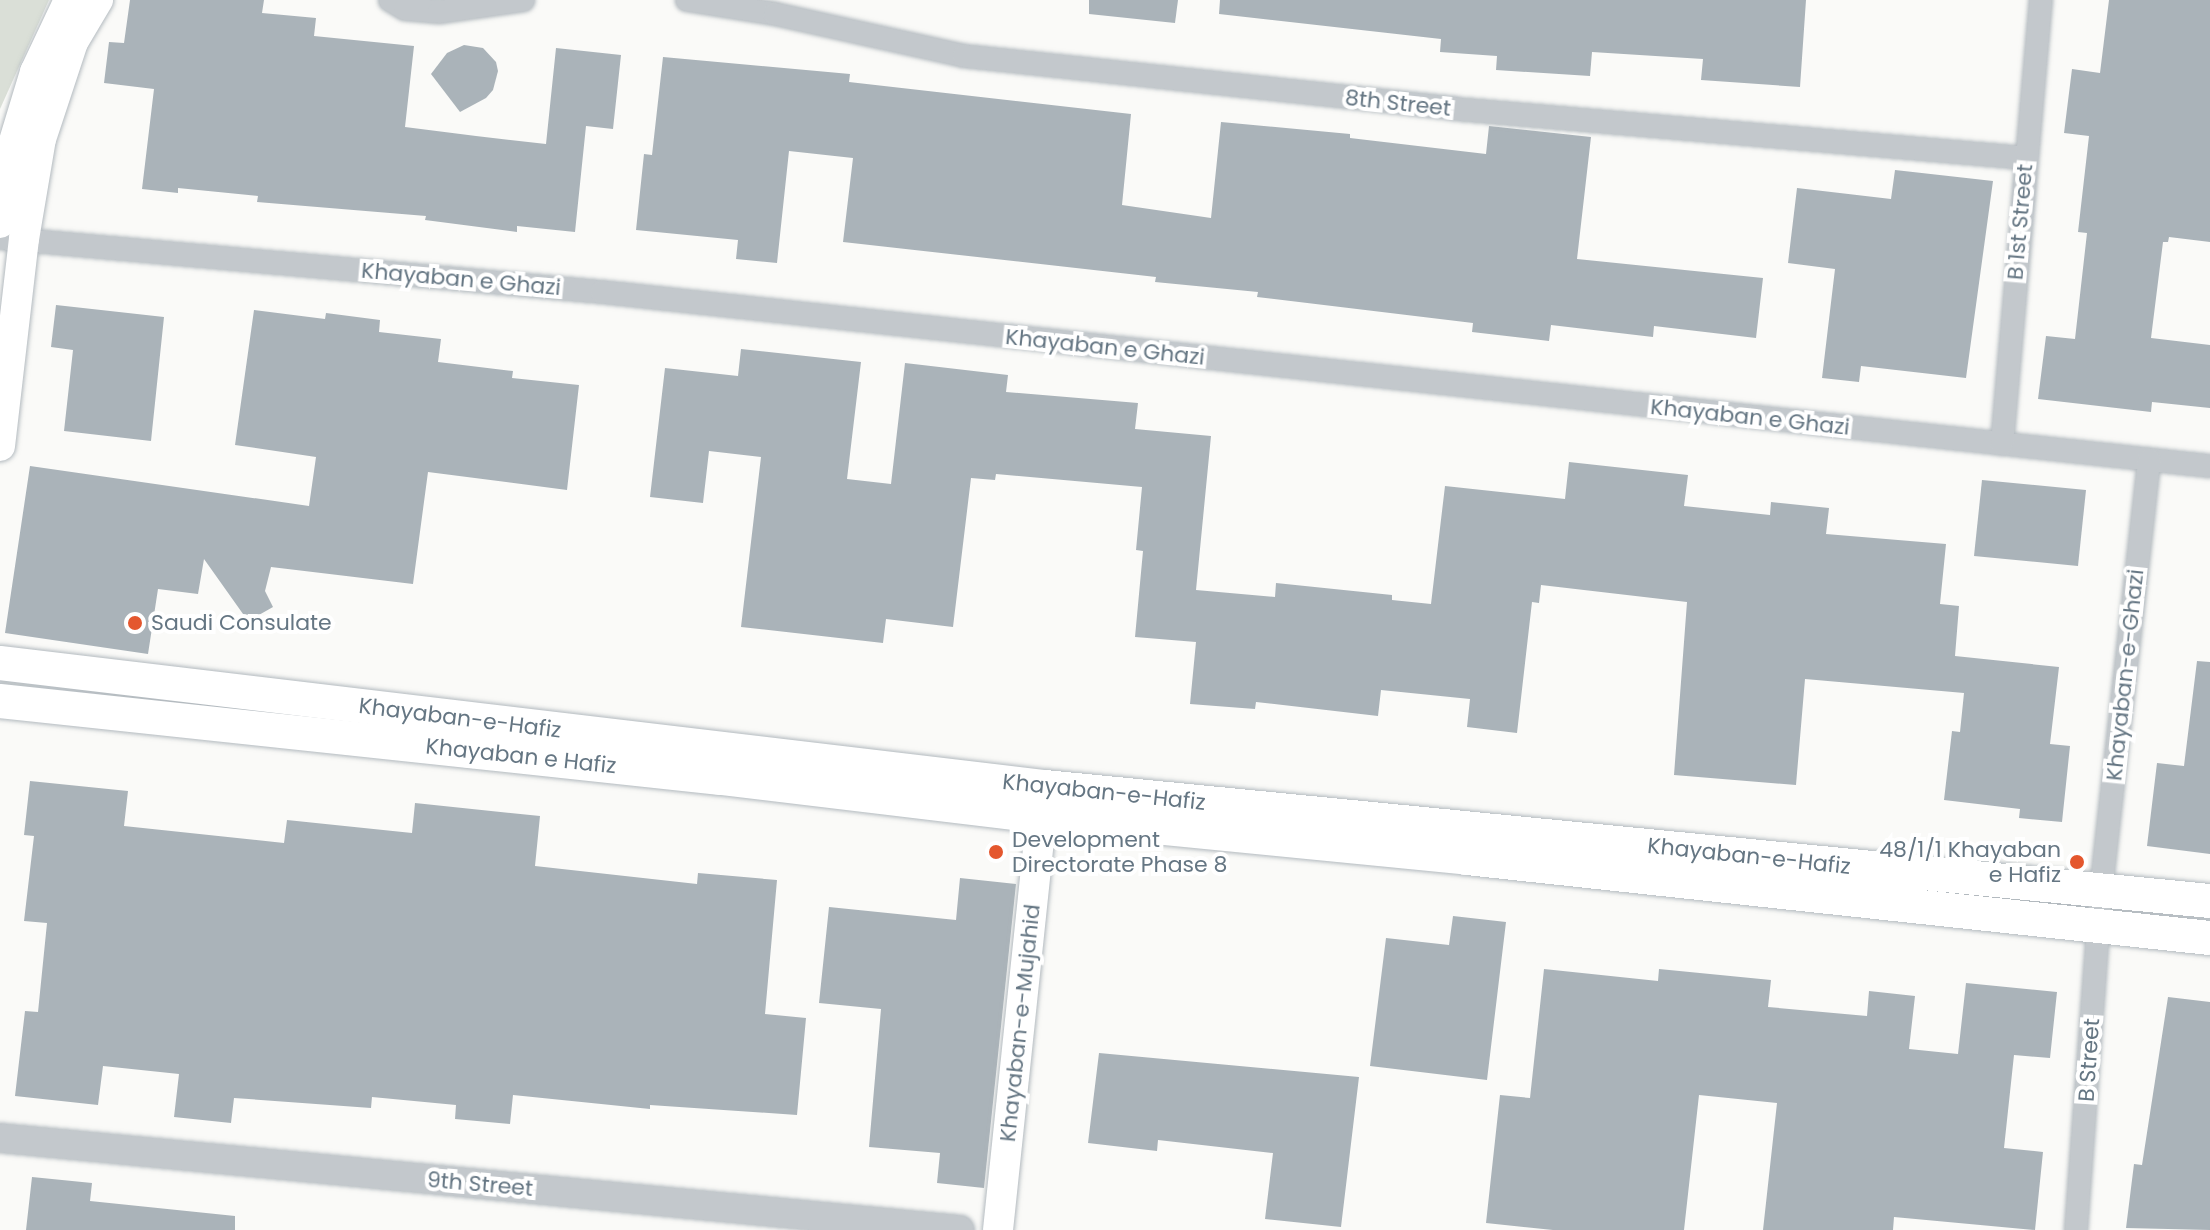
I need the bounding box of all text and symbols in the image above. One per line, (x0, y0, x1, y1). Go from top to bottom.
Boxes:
street label: 8th Street (1344, 84, 1452, 122)
street label: B 1st Street (2002, 163, 2038, 281)
street label: Khayaban e Ghazi (360, 257, 562, 301)
street label: Khayaban e Ghazi (1004, 323, 1206, 371)
street label: Khayaban e Ghazi (1649, 393, 1851, 441)
street label: Khayaban-e-Ghazi (2101, 568, 2149, 782)
place label: Saudi Consulate (151, 610, 332, 636)
marker: Saudi Consulate (126, 614, 144, 632)
street label: Khayaban-e-Hafiz (357, 692, 563, 744)
street label: Khayaban e Hafiz (424, 733, 618, 779)
street label: Khayaban-e-Hafiz (1001, 768, 1207, 816)
place label: Development Directorate Phase 8 (1012, 826, 1227, 878)
street label: Khayaban-e-Hafiz (1646, 832, 1852, 880)
place label: 48/1/1 Khayaban e Hafiz (1879, 836, 2061, 888)
marker: Development Directorate Phase 8 (987, 843, 1005, 861)
marker: 48/1/1 Khayaban e Hafiz (2068, 853, 2086, 871)
street label: Khayaban-e-Mujahid (994, 903, 1046, 1143)
street label: B Street (2073, 1017, 2105, 1103)
street label: 9th Street (426, 1166, 534, 1202)

